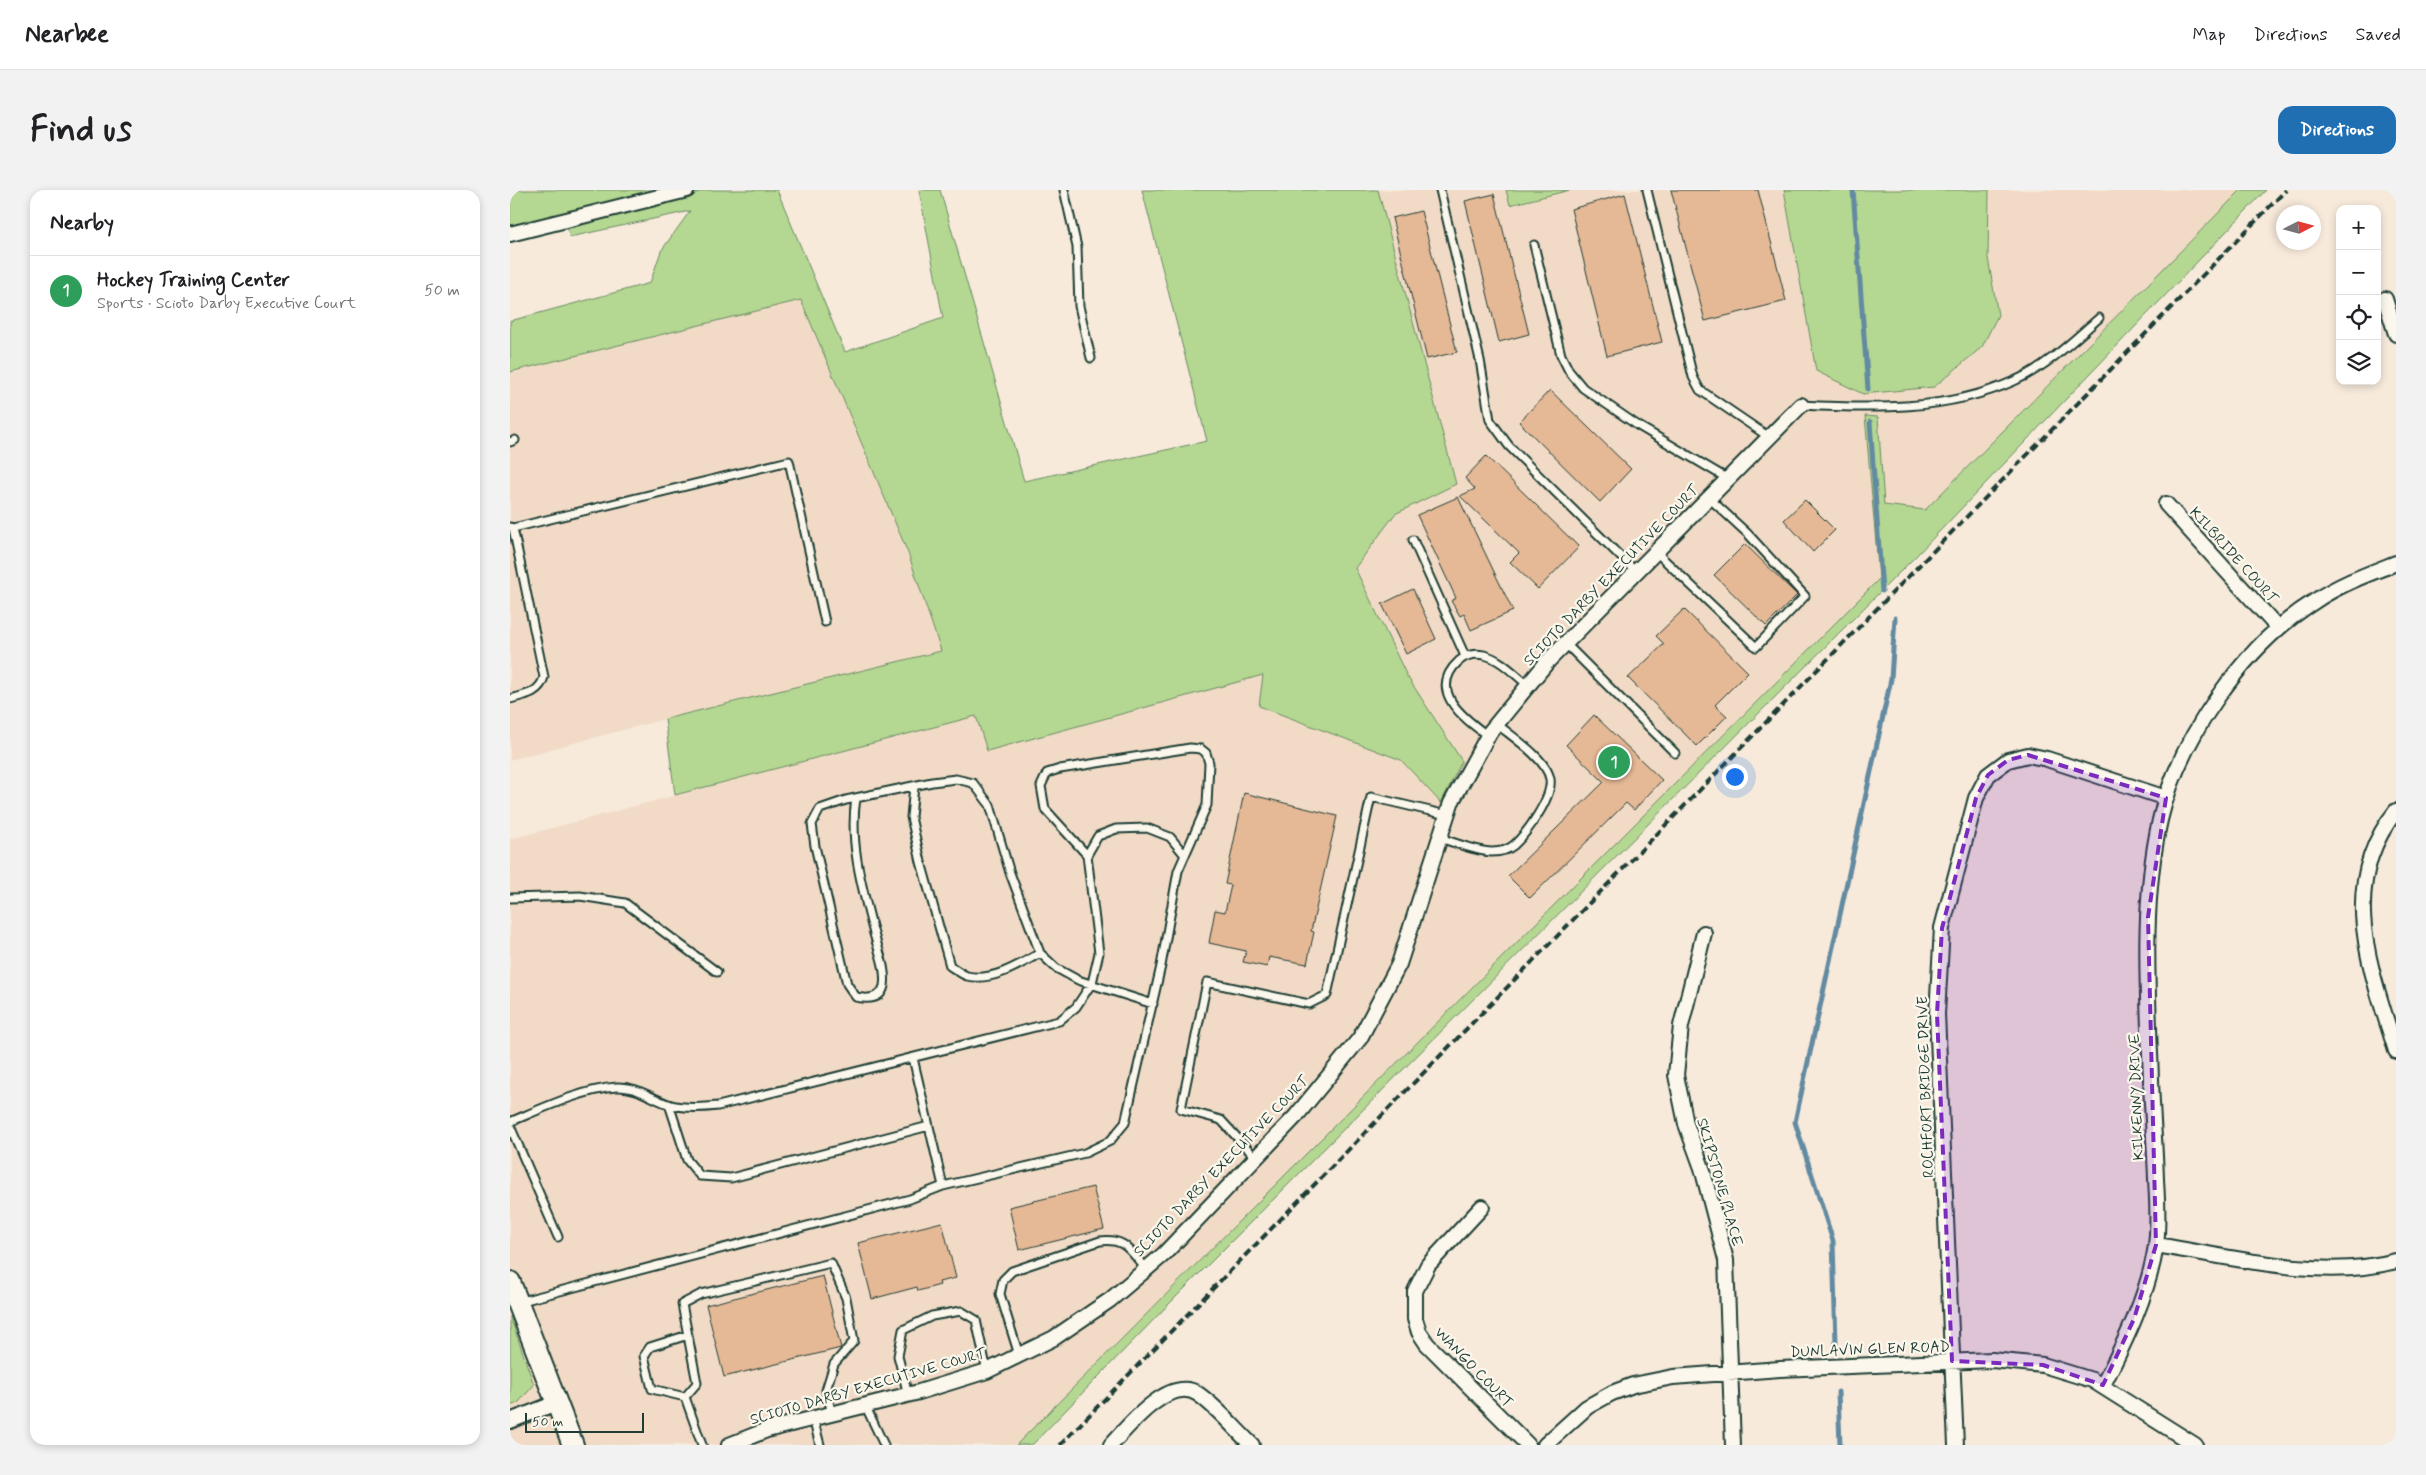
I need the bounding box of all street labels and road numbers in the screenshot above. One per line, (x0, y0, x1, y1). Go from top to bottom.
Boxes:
street label: SCIOTO DARBY EXECUTIVE COURT (1520, 480, 1704, 671)
street label: KILBRIDE COURT (2184, 503, 2283, 609)
street label: ROCHFORT BRIDGE DRIVE (1913, 995, 1939, 1178)
street label: KILKENNY DRIVE (2125, 1033, 2149, 1161)
street label: SCIOTO DARBY EXECUTIVE COURT (1130, 1071, 1314, 1262)
street label: SKIPSTONE PLACE (1691, 1116, 1747, 1249)
street label: WANGO COURT (1430, 1323, 1517, 1413)
street label: DUNLAVIN GLEN ROAD (1790, 1337, 1950, 1363)
street label: SCIOTO DARBY EXECUTIVE COURT (748, 1343, 989, 1430)

